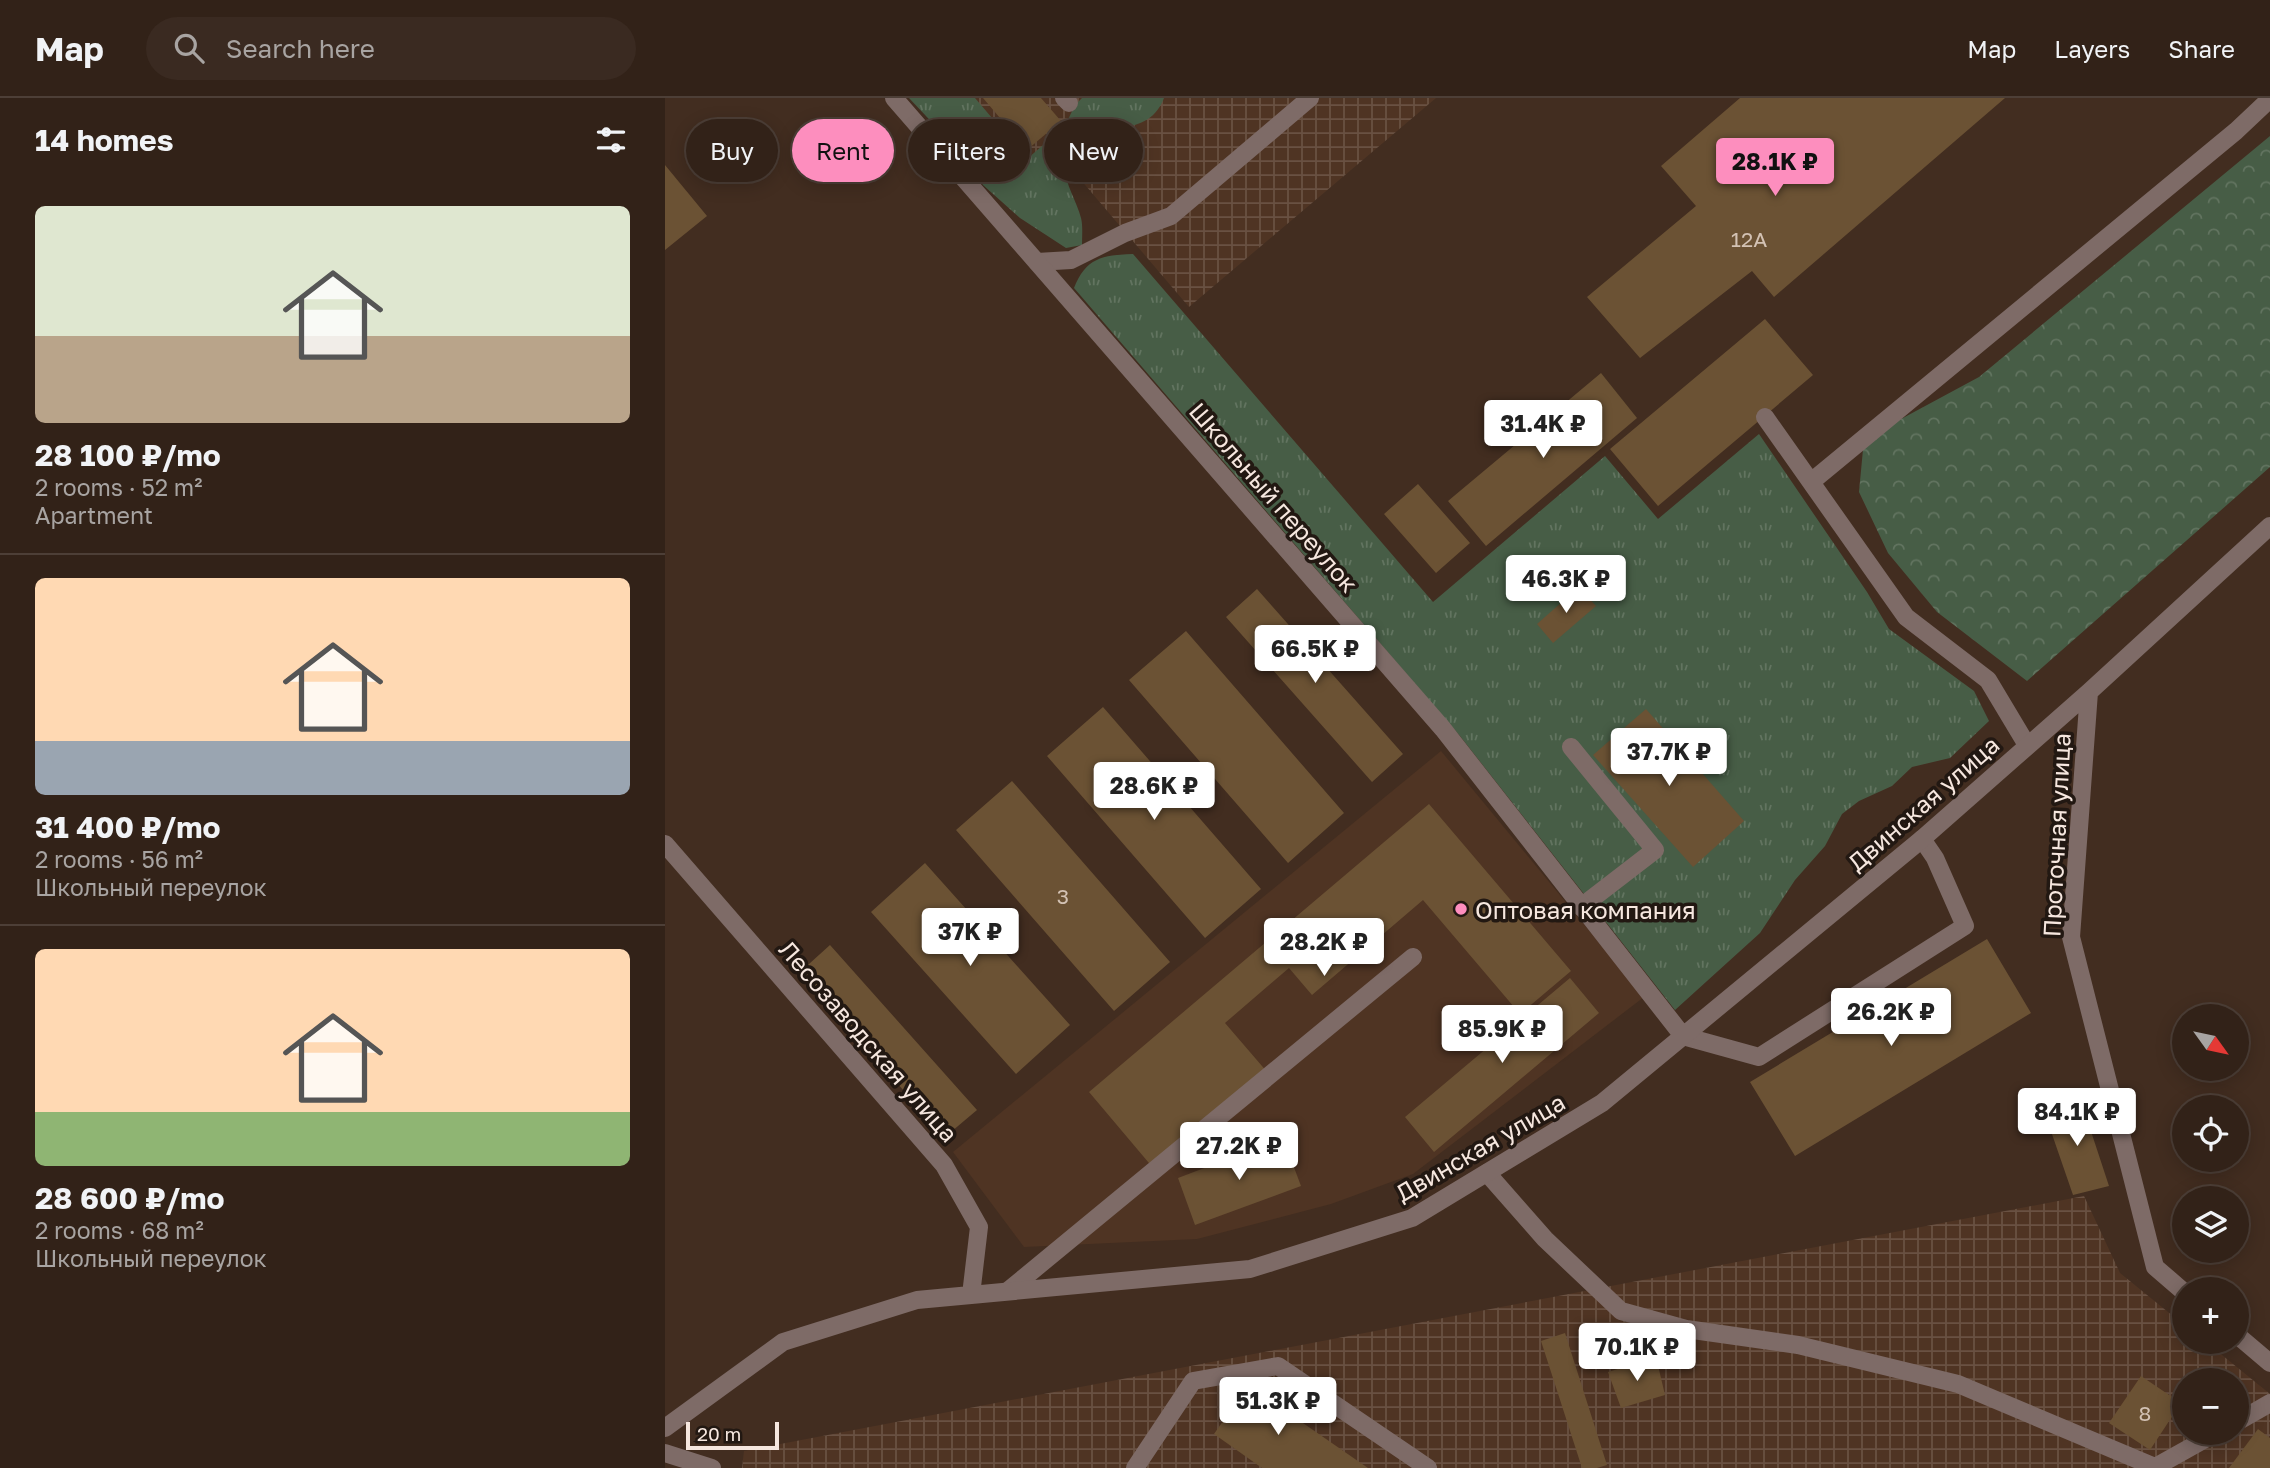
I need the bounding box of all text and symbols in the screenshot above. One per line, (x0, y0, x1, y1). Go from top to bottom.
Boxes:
search box (146, 17, 636, 80)
text: Map (35, 29, 104, 68)
icon: search (170, 29, 208, 67)
text: Search here (226, 33, 375, 64)
text: Map (1967, 34, 2016, 63)
text: Layers (2054, 34, 2130, 63)
text: Share (2168, 34, 2235, 63)
chip: Buy (686, 119, 778, 182)
chip: Rent (792, 119, 894, 182)
chip: Filters (908, 119, 1030, 182)
chip: New (1044, 119, 1143, 182)
icon: filters (592, 121, 630, 159)
text: 14 homes (35, 122, 174, 158)
pin: 28.1K ₽ (1710, 139, 1840, 198)
text: 28.1K ₽ (1732, 147, 1818, 175)
house number: 12А (1731, 226, 1767, 252)
icon: home (270, 252, 396, 378)
street label: Школьный переулок (1184, 396, 1364, 598)
pin: 31.4K ₽ (1478, 400, 1608, 460)
text: 31.4K ₽ (1500, 409, 1586, 437)
text: 28 100 ₽/mo (35, 437, 221, 473)
text: 2 rooms · 52 m² (35, 473, 202, 501)
text: Apartment (35, 501, 153, 529)
pin: 46.3K ₽ (1501, 556, 1631, 615)
text: 46.3K ₽ (1522, 564, 1610, 592)
icon: home (270, 624, 396, 750)
pin: 66.5K ₽ (1250, 626, 1380, 685)
text: 66.5K ₽ (1271, 634, 1359, 662)
pin: 37.7K ₽ (1604, 728, 1734, 788)
street label: Двинская улица (1842, 730, 2004, 876)
street label: Проточная улица (2036, 732, 2076, 938)
text: 37.7K ₽ (1627, 737, 1711, 765)
pin: 28.6K ₽ (1089, 762, 1219, 822)
text: 28.6K ₽ (1110, 771, 1198, 799)
text: 31 400 ₽/mo (35, 809, 220, 845)
text: 2 rooms · 56 m² (35, 845, 203, 873)
text: Школьный переулок (35, 873, 267, 901)
house number: 3 (1057, 883, 1069, 909)
place label: Оптовая компания (1475, 895, 1696, 924)
marker: Оптовая компания (1453, 901, 1469, 917)
pin: 37K ₽ (921, 908, 1019, 968)
text: 37K ₽ (938, 917, 1002, 945)
pin: 28.2K ₽ (1259, 918, 1389, 978)
text: 28.2K ₽ (1280, 927, 1368, 955)
street label: Лесозаводская улица (774, 934, 964, 1148)
pin: 26.2K ₽ (1826, 988, 1956, 1048)
icon: home (270, 995, 396, 1121)
text: 26.2K ₽ (1847, 997, 1935, 1025)
north arrow (2172, 1004, 2249, 1082)
map controls (2172, 1004, 2249, 1445)
pin: 85.9K ₽ (1437, 1006, 1567, 1065)
text: 85.9K ₽ (1458, 1014, 1546, 1042)
street label: Двинская улица (1390, 1087, 1570, 1207)
pin: 84.1K ₽ (2012, 1088, 2142, 1148)
button: locate (2172, 1095, 2249, 1172)
text: 84.1K ₽ (2034, 1097, 2120, 1125)
pin: 27.2K ₽ (1174, 1122, 1304, 1182)
text: 27.2K ₽ (1196, 1131, 1282, 1159)
text: 28 600 ₽/mo (35, 1180, 224, 1216)
button: layers (2172, 1186, 2249, 1263)
text: 2 rooms · 68 m² (35, 1216, 204, 1244)
text: Школьный переулок (35, 1244, 267, 1272)
button: + (2172, 1277, 2249, 1354)
pin: 70.1K ₽ (1572, 1324, 1702, 1383)
text: 70.1K ₽ (1595, 1332, 1679, 1360)
button: − (2172, 1368, 2249, 1445)
pin: 51.3K ₽ (1213, 1378, 1343, 1437)
text: 51.3K ₽ (1235, 1386, 1321, 1414)
house number: 8 (2139, 1400, 2151, 1426)
scale bar (686, 1419, 779, 1451)
text: 20 m (697, 1422, 741, 1445)

